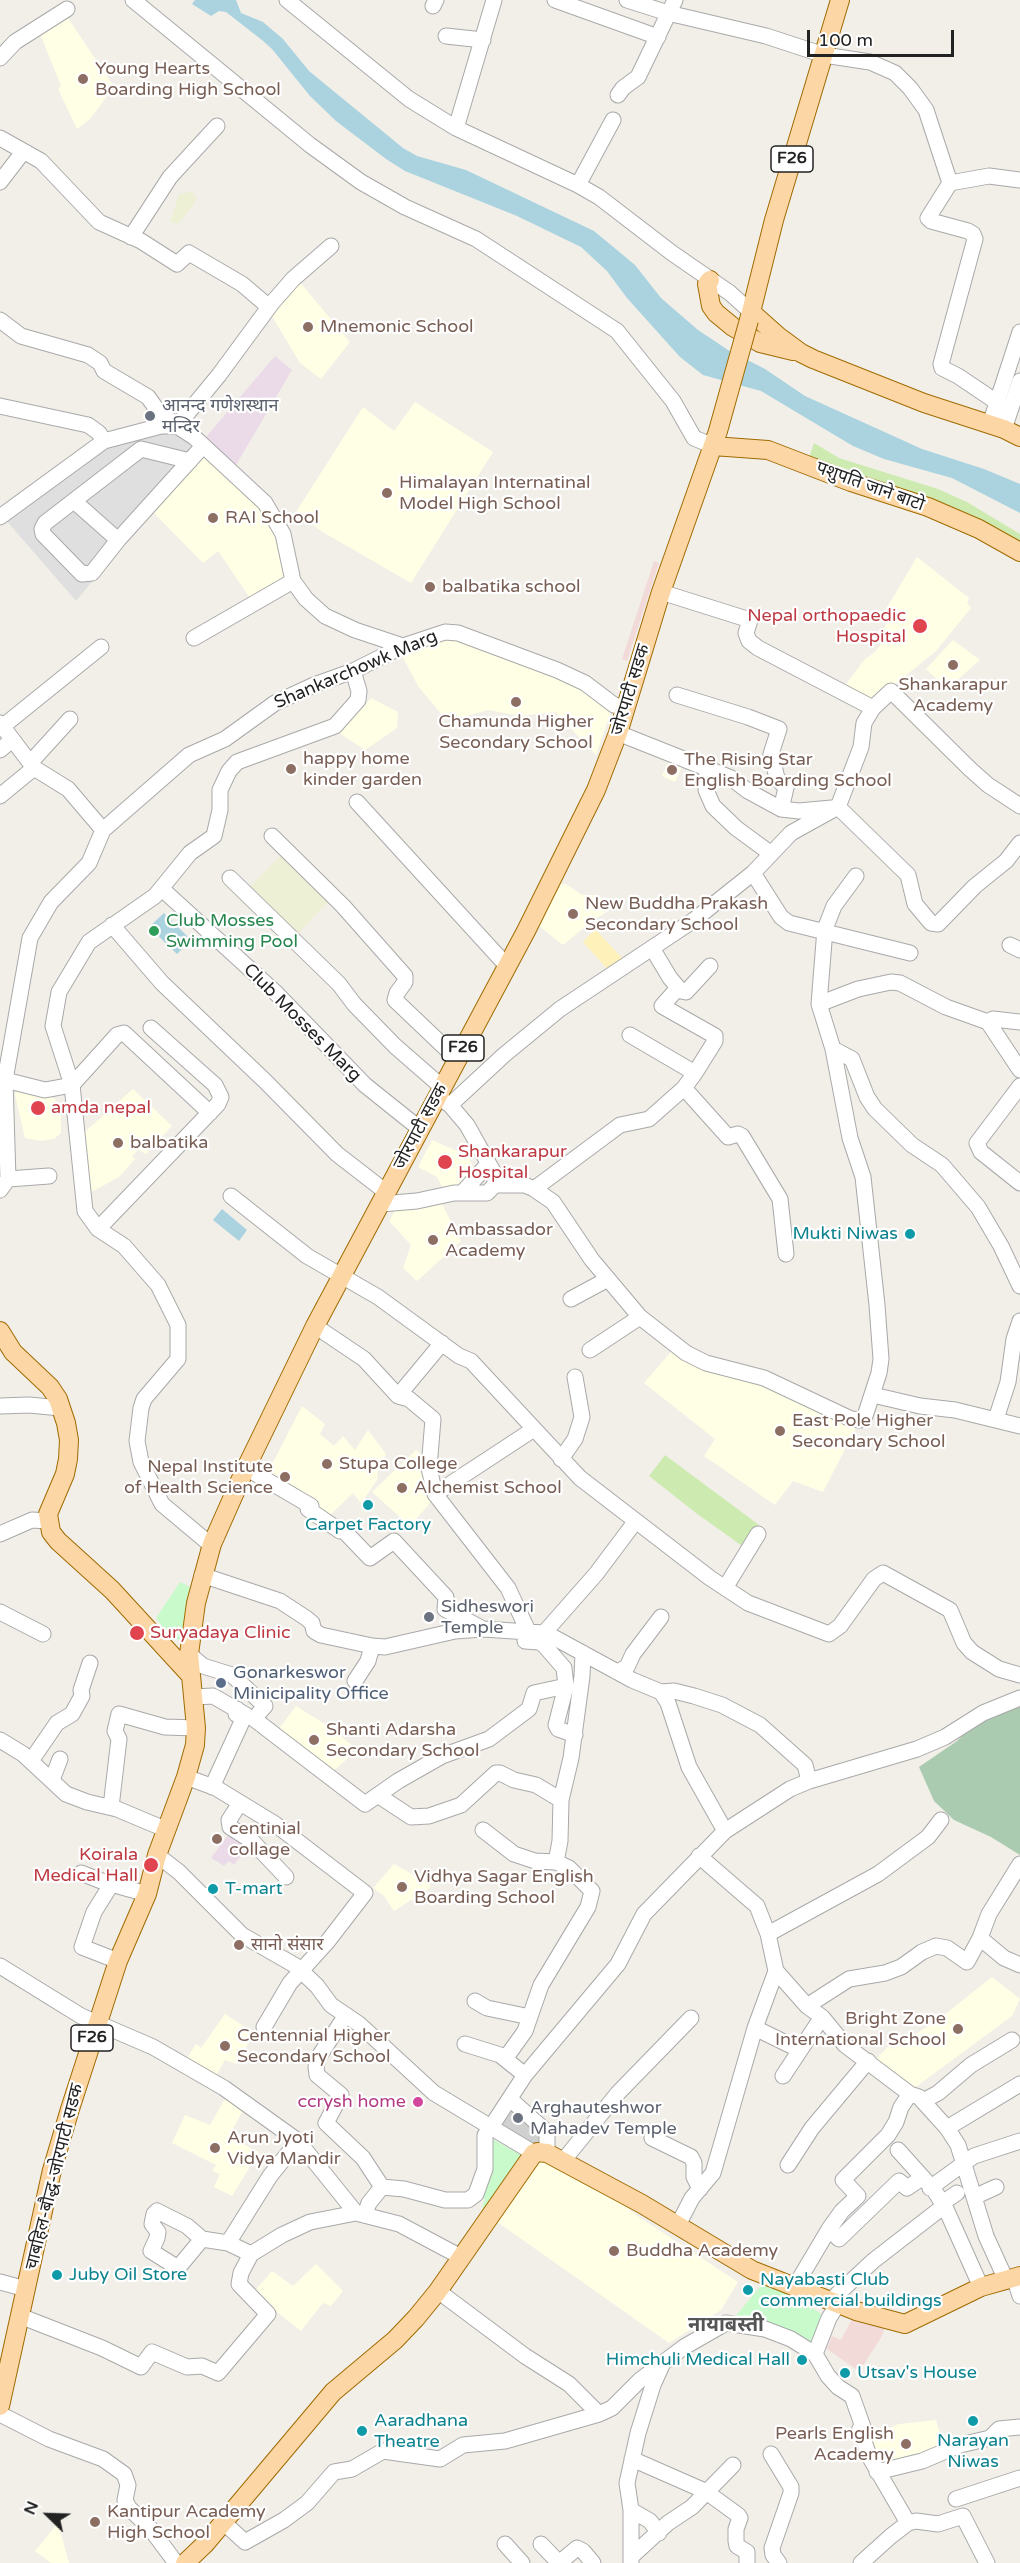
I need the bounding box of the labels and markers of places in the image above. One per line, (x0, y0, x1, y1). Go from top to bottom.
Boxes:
place label: Young Hearts Boarding High School (95, 58, 281, 100)
marker: Young Hearts Boarding High School (76, 72, 90, 86)
place label: Mnemonic School (320, 316, 474, 338)
marker: Mnemonic School (301, 320, 315, 334)
place label: आनन्द गणेशस्थान मन्दिर (162, 395, 278, 438)
marker: आनन्द गणेशस्थान मन्दिर (143, 409, 157, 423)
place label: Himalayan Internatinal Model High School (399, 472, 591, 514)
marker: Himalayan Internatinal Model High School (380, 486, 394, 500)
place label: RAI School (225, 507, 319, 529)
marker: RAI School (206, 511, 220, 525)
place label: balbatika school (442, 576, 581, 598)
marker: balbatika school (423, 580, 437, 594)
place label: Nepal orthopaedic Hospital (747, 605, 906, 648)
marker: Nepal orthopaedic Hospital (911, 617, 929, 635)
marker: Shankarapur Academy (946, 658, 960, 672)
place label: Shankarapur Academy (899, 674, 1007, 716)
marker: Chamunda Higher Secondary School (509, 695, 523, 709)
place label: Chamunda Higher Secondary School (438, 711, 594, 754)
place label: happy home kinder garden (303, 748, 422, 790)
place label: The Rising Star English Boarding School (684, 749, 892, 792)
marker: happy home kinder garden (284, 762, 298, 776)
marker: The Rising Star English Boarding School (665, 763, 679, 777)
place label: New Buddha Prakash Secondary School (585, 893, 768, 936)
marker: New Buddha Prakash Secondary School (566, 907, 580, 921)
place label: Club Mosses Swimming Pool (166, 910, 298, 952)
marker: Club Mosses Swimming Pool (147, 924, 161, 938)
place label: amda nepal (51, 1097, 151, 1119)
marker: amda nepal (29, 1099, 47, 1117)
place label: balbatika (130, 1132, 208, 1154)
marker: balbatika (111, 1136, 125, 1150)
place label: Shankarapur Hospital (458, 1141, 567, 1184)
marker: Shankarapur Hospital (436, 1153, 454, 1171)
place label: Ambassador Academy (445, 1219, 553, 1262)
place label: Mukti Niwas (792, 1223, 898, 1245)
marker: Mukti Niwas (903, 1227, 917, 1241)
marker: Ambassador Academy (426, 1233, 440, 1247)
place label: East Pole Higher Secondary School (792, 1410, 945, 1452)
marker: East Pole Higher Secondary School (773, 1424, 787, 1438)
place label: Stupa College (339, 1453, 458, 1475)
place label: Nepal Institute of Health Science (124, 1456, 273, 1498)
marker: Stupa College (320, 1457, 334, 1471)
marker: Nepal Institute of Health Science (278, 1470, 292, 1484)
place label: Alchemist School (414, 1477, 562, 1499)
marker: Alchemist School (395, 1481, 409, 1495)
marker: Carpet Factory (361, 1498, 375, 1512)
place label: Carpet Factory (305, 1514, 431, 1536)
place label: Sidheswori Temple (441, 1596, 534, 1638)
marker: Sidheswori Temple (422, 1610, 436, 1624)
place label: Suryadaya Clinic (150, 1622, 291, 1644)
marker: Suryadaya Clinic (128, 1624, 146, 1642)
place label: Gonarkeswor Minicipality Office (233, 1662, 389, 1704)
marker: Gonarkeswor Minicipality Office (214, 1676, 228, 1690)
place label: Shanti Adarsha Secondary School (326, 1719, 479, 1762)
marker: Shanti Adarsha Secondary School (307, 1733, 321, 1747)
place label: centinial collage (229, 1818, 301, 1860)
marker: centinial collage (210, 1832, 224, 1846)
place label: Koirala Medical Hall (33, 1844, 138, 1886)
marker: Koirala Medical Hall (142, 1856, 160, 1874)
place label: Vidhya Sagar English Boarding School (414, 1866, 594, 1908)
place label: T-mart (225, 1878, 283, 1900)
marker: Vidhya Sagar English Boarding School (395, 1880, 409, 1894)
marker: T-mart (206, 1882, 220, 1896)
place label: सानो संसार (251, 1934, 324, 1956)
marker: सानो संसार (232, 1938, 246, 1952)
place label: Bright Zone International School (775, 2008, 946, 2050)
marker: Bright Zone International School (951, 2022, 965, 2036)
place label: Centennial Higher Secondary School (237, 2025, 390, 2068)
marker: Centennial Higher Secondary School (218, 2039, 232, 2053)
place label: ccrysh home (297, 2091, 406, 2113)
marker: ccrysh home (411, 2095, 425, 2109)
place label: Arghauteshwor Mahadev Temple (530, 2097, 677, 2140)
marker: Arghauteshwor Mahadev Temple (511, 2111, 525, 2125)
place label: Arun Jyoti Vidya Mandir (227, 2127, 341, 2170)
marker: Arun Jyoti Vidya Mandir (208, 2141, 222, 2155)
place label: Buddha Academy (626, 2240, 778, 2262)
marker: Buddha Academy (607, 2244, 621, 2258)
place label: Juby Oil Store (69, 2264, 187, 2286)
marker: Juby Oil Store (50, 2268, 64, 2282)
place label: Nayabasti Club commercial buildings (760, 2269, 942, 2312)
marker: Nayabasti Club commercial buildings (741, 2283, 755, 2297)
place label: Himchuli Medical Hall (606, 2349, 790, 2371)
marker: Himchuli Medical Hall (795, 2353, 809, 2367)
place label: Utsav's House (857, 2362, 977, 2384)
marker: Utsav's House (838, 2366, 852, 2380)
place label: Aaradhana Theatre (374, 2410, 468, 2452)
marker: Narayan Niwas (966, 2414, 980, 2428)
place label: Pearls English Academy (775, 2423, 894, 2466)
marker: Aaradhana Theatre (355, 2424, 369, 2438)
place label: Narayan Niwas (937, 2430, 1009, 2472)
marker: Pearls English Academy (899, 2437, 913, 2451)
place label: Kantipur Academy High School (107, 2501, 266, 2544)
marker: Kantipur Academy High School (88, 2515, 102, 2529)

